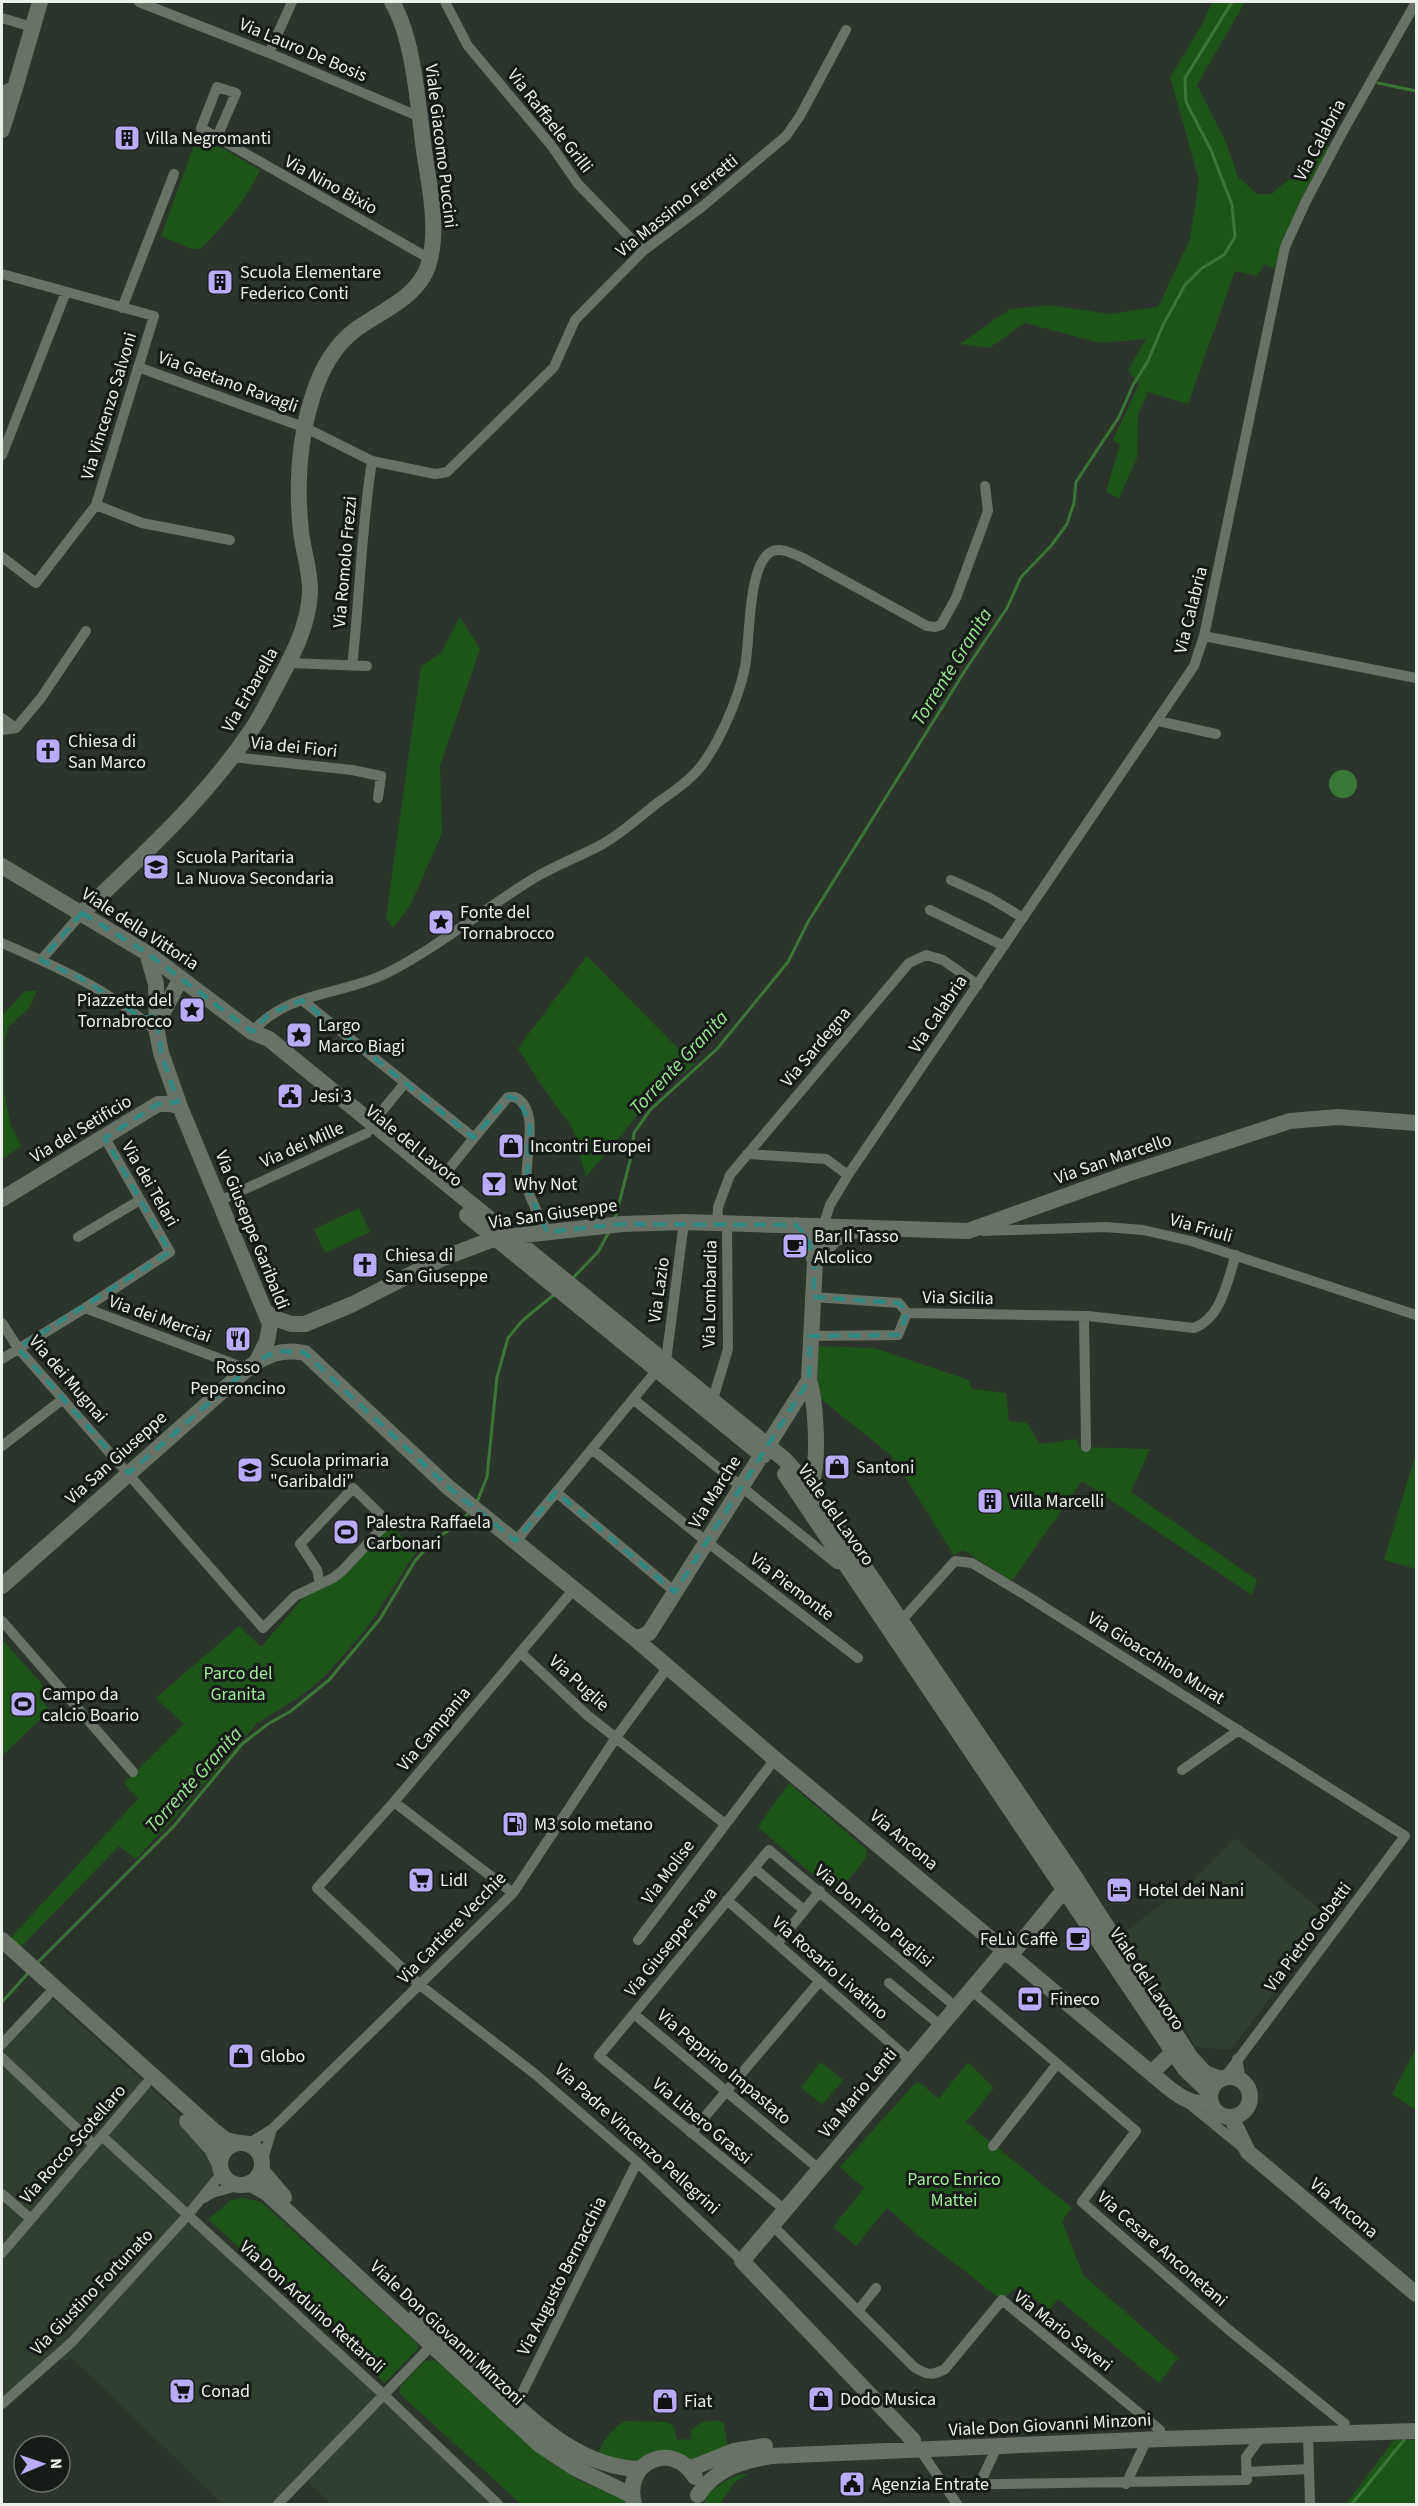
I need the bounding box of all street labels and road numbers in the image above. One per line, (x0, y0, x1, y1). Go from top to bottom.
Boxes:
street label: Via Lauro De Bosis (235, 12, 371, 88)
street label: Viale Giacomo Puccini (419, 63, 463, 229)
street label: Via Raffaele Grilli (501, 64, 599, 178)
street label: Via Calabria (1288, 95, 1352, 185)
street label: Via Nino Bixio (280, 149, 382, 221)
street label: Via Massimo Ferretti (610, 149, 744, 263)
street label: Via Vincenzo Salvoni (75, 329, 143, 483)
street label: Via Gaetano Ravagli (154, 345, 302, 419)
street label: Via Romolo Frezzi (327, 495, 363, 629)
street label: Via Calabria (1168, 564, 1214, 656)
street label: Via Erbarella (216, 643, 284, 737)
street label: Via dei Fiori (249, 730, 339, 764)
street label: Viale della Vittoria (76, 882, 204, 976)
street label: Via Calabria (903, 970, 973, 1058)
street label: Via Sardegna (775, 1001, 857, 1093)
street label: Via del Setificio (26, 1089, 136, 1169)
street label: Viale del Lavoro (360, 1099, 468, 1193)
street label: Via dei Mille (256, 1115, 348, 1175)
street label: Via San Marcello (1051, 1127, 1175, 1191)
street label: Via dei Telari (115, 1137, 185, 1231)
street label: Via Giuseppe Garibaldi (209, 1147, 295, 1313)
street label: Via San Giuseppe (487, 1193, 619, 1235)
street label: Via Friuli (1167, 1207, 1235, 1249)
street label: Via Lombardia (697, 1240, 723, 1348)
street label: Via Lazio (642, 1256, 676, 1324)
street label: Via Sicilia (922, 1285, 994, 1311)
street label: Via dei Merciai (105, 1289, 215, 1349)
street label: Via dei Mugnai (23, 1330, 113, 1428)
street label: Via San Giuseppe (60, 1405, 172, 1511)
street label: Via Marche (683, 1451, 747, 1533)
street label: Viale del Lavoro (792, 1459, 880, 1571)
street label: Via Piemonte (745, 1547, 839, 1627)
street label: Via Gioacchino Murat (1083, 1606, 1229, 1710)
street label: Via Puglie (543, 1649, 615, 1717)
street label: Via Campania (391, 1682, 477, 1776)
street label: Via Ancona (864, 1804, 944, 1876)
street label: Via Molise (636, 1835, 701, 1909)
street label: Via Don Pino Puglisi (809, 1859, 939, 1973)
street label: Via Cartiere Vecchie (392, 1866, 512, 1990)
street label: Via Pietro Gobetti (1259, 1877, 1357, 1997)
street label: Via Giuseppe Fava (619, 1882, 723, 2002)
street label: Via Rosario Livatino (766, 1910, 894, 2026)
street label: Viale del Lavoro (1103, 1923, 1191, 2035)
street label: Via Peppino Impastato (651, 2003, 797, 2131)
street label: Via Mario Lenti (813, 2043, 903, 2143)
street label: Via Padre Vincenzo Pellegrini (549, 2058, 725, 2220)
street label: Via Libero Grassi (647, 2072, 757, 2170)
street label: Via Rocco Scotellaro (14, 2079, 132, 2209)
street label: Via Ancona (1304, 2172, 1384, 2244)
street label: Via Cesare Anconetani (1091, 2185, 1233, 2313)
street label: Via Augusto Bernacchia (511, 2192, 613, 2360)
street label: Via Giustino Fortunato (25, 2223, 159, 2361)
street label: Via Don Arduino Rettaroli (234, 2235, 390, 2379)
street label: Viale Don Giovanni Minzoni (364, 2255, 530, 2411)
street label: Via Mario Saveri (1008, 2284, 1118, 2378)
street label: Viale Don Giovanni Minzoni (948, 2407, 1152, 2443)

